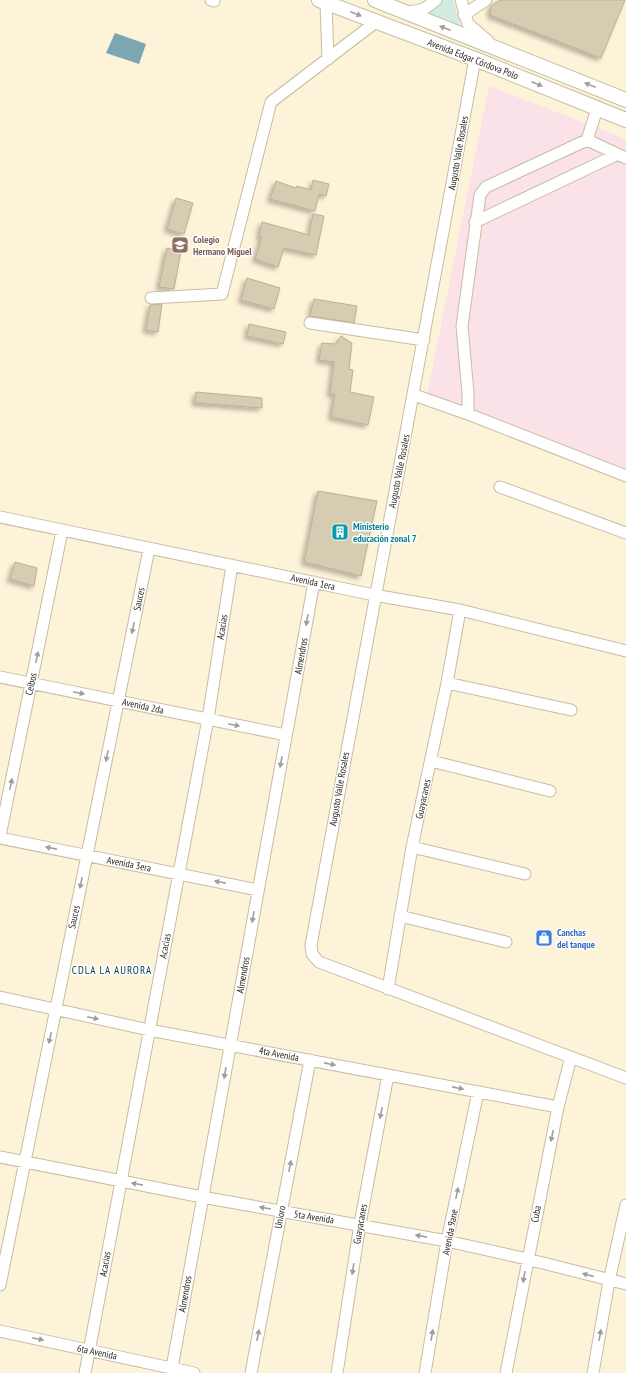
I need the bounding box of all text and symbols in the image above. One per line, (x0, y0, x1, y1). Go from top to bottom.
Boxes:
one-way arrow (350, 12, 362, 18)
one-way arrow (439, 24, 451, 30)
street label: Avenida Edgar Córdova Polo (426, 36, 520, 82)
one-way arrow (532, 81, 543, 87)
one-way arrow (584, 82, 595, 88)
street label: Augusto Valle Rosales (445, 114, 471, 191)
place label: Colegio Hermano Miguel (193, 233, 252, 258)
school or university icon: Colegio Hermano Miguel (170, 235, 190, 255)
street label: Augusto Valle Rosales (385, 432, 413, 509)
place label: Ministerio educación zonal 7 (353, 520, 417, 545)
building icon: Ministerio educación zonal 7 (330, 522, 350, 542)
street label: Avenida 1era (290, 571, 336, 593)
street label: Sauces (130, 586, 148, 612)
street label: Acacias (214, 613, 230, 641)
one-way arrow (304, 614, 310, 626)
one-way arrow (130, 622, 136, 634)
street label: Almendros (291, 636, 311, 675)
one-way arrow (34, 651, 40, 663)
street label: Ceibos (22, 671, 40, 696)
one-way arrow (73, 690, 85, 696)
street label: Avenida 2da (121, 695, 165, 717)
one-way arrow (228, 722, 240, 728)
one-way arrow (104, 749, 110, 762)
street label: Augusto Valle Rosales (326, 750, 352, 827)
one-way arrow (278, 756, 284, 768)
street label: Guayacanes (412, 777, 434, 820)
one-way arrow (8, 778, 14, 790)
one-way arrow (45, 845, 57, 851)
street label: Avenida 3era (106, 853, 152, 875)
one-way arrow (78, 877, 84, 889)
one-way arrow (214, 879, 226, 885)
street label: Sauces (65, 904, 83, 930)
one-way arrow (250, 911, 256, 923)
place label: Canchas del tanque (557, 926, 595, 951)
shop icon: Canchas del tanque (534, 928, 554, 948)
street label: Acacias (156, 932, 174, 960)
street label: Almendros (233, 955, 253, 994)
district label: CDLA LA AURORA (72, 963, 152, 977)
one-way arrow (87, 1015, 99, 1021)
one-way arrow (46, 1032, 52, 1044)
street label: 4ta Avenida (258, 1044, 300, 1064)
one-way arrow (324, 1062, 336, 1068)
one-way arrow (222, 1066, 228, 1079)
one-way arrow (452, 1086, 464, 1092)
one-way arrow (378, 1107, 384, 1120)
one-way arrow (549, 1130, 555, 1142)
one-way arrow (287, 1159, 293, 1172)
one-way arrow (131, 1181, 143, 1187)
one-way arrow (455, 1187, 461, 1199)
street label: Guayacanes (350, 1202, 370, 1245)
street label: Unioro (271, 1204, 289, 1230)
street label: Cuba (528, 1204, 544, 1224)
one-way arrow (259, 1205, 271, 1211)
street label: 5ta Avenida (293, 1207, 335, 1227)
street label: Avenida 9ane (439, 1208, 461, 1256)
one-way arrow (414, 1233, 427, 1239)
street label: Acacias (96, 1250, 114, 1278)
one-way arrow (350, 1263, 356, 1275)
one-way arrow (521, 1271, 527, 1283)
one-way arrow (582, 1272, 594, 1278)
street label: Almendros (175, 1274, 195, 1313)
one-way arrow (429, 1328, 435, 1341)
one-way arrow (597, 1328, 603, 1341)
one-way arrow (256, 1329, 262, 1341)
one-way arrow (32, 1336, 44, 1342)
street label: 6ta Avenida (76, 1341, 118, 1363)

